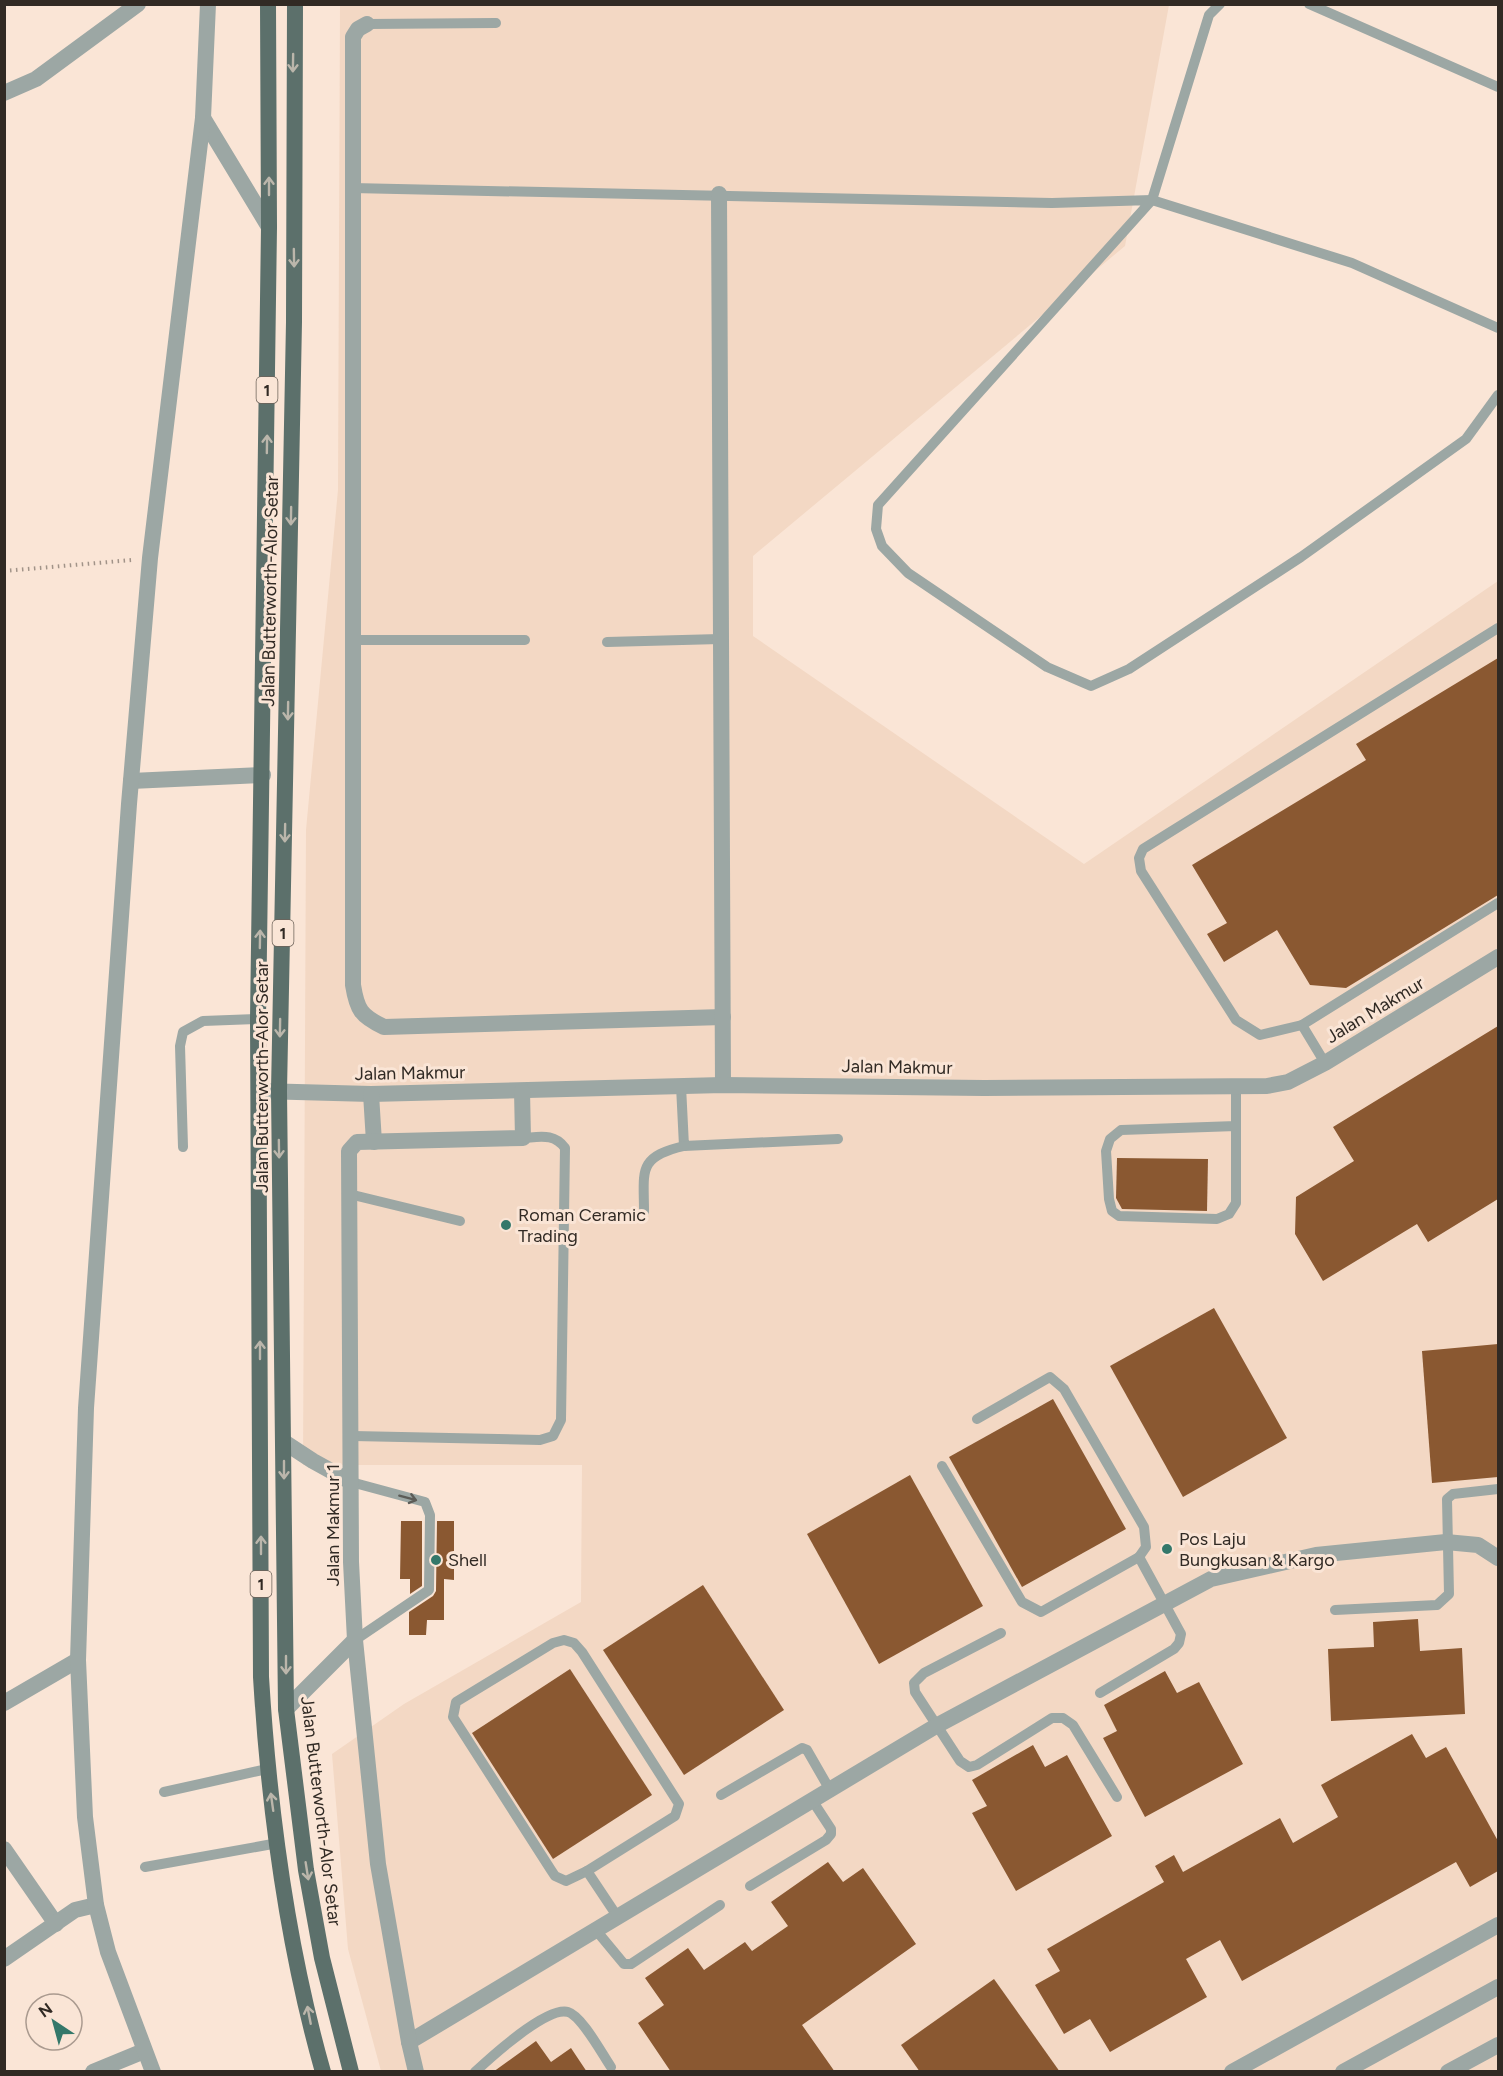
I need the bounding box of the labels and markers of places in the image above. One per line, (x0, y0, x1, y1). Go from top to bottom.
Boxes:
place label: Roman Ceramic Trading (518, 1204, 646, 1247)
marker: Roman Ceramic Trading (499, 1218, 513, 1232)
place label: Pos Laju Bungkusan & Kargo (1179, 1528, 1335, 1571)
marker: Pos Laju Bungkusan & Kargo (1160, 1542, 1174, 1556)
place label: Shell (448, 1549, 487, 1571)
marker: Shell (429, 1553, 443, 1567)

